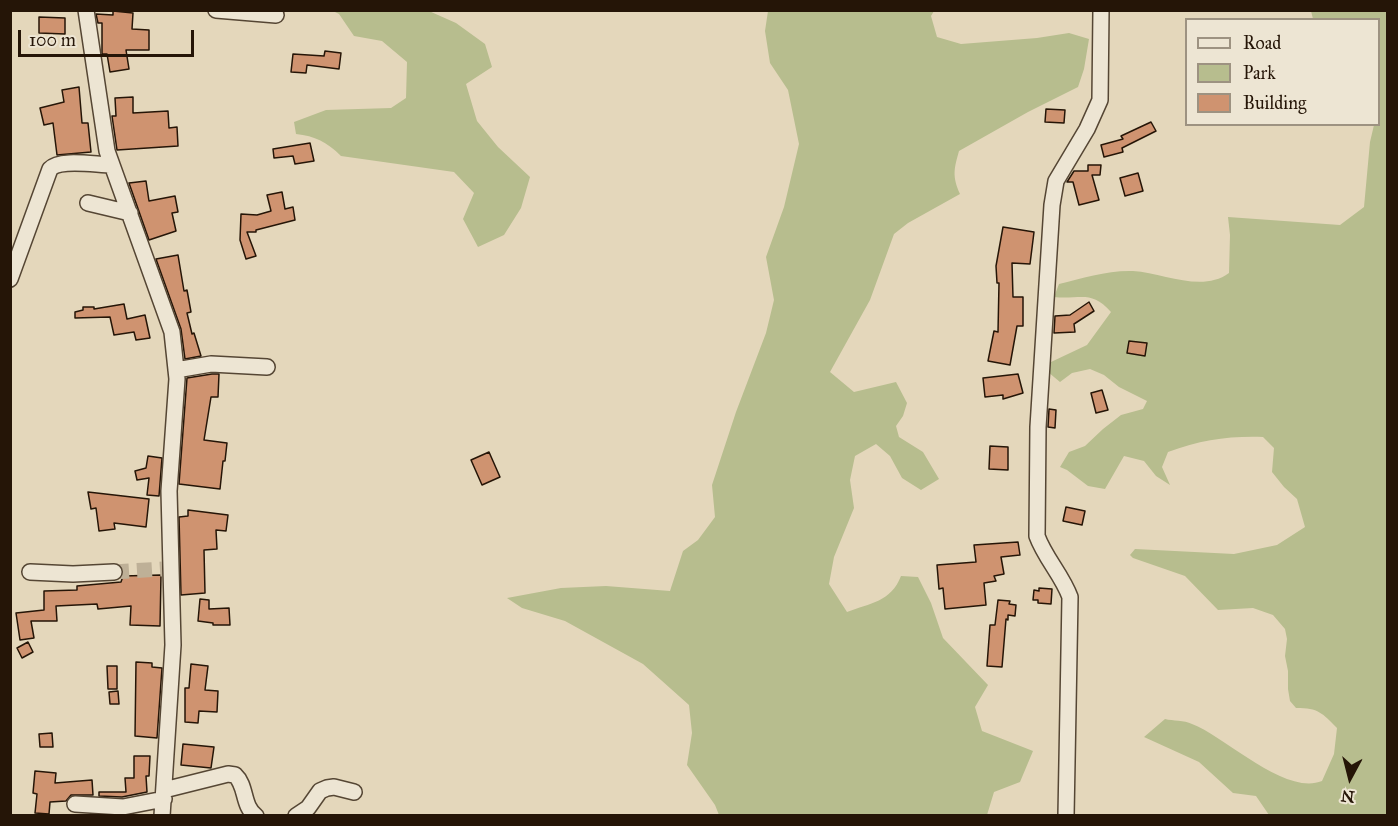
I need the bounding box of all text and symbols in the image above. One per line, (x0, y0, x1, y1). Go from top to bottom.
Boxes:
scale bar (21, 18, 196, 56)
legend (1185, 18, 1380, 126)
text: 100 m (29, 29, 76, 51)
text: Road (1243, 32, 1281, 54)
text: Park (1243, 62, 1276, 84)
text: Building (1243, 92, 1306, 114)
north arrow (1320, 748, 1380, 808)
text: N (1340, 786, 1356, 807)

